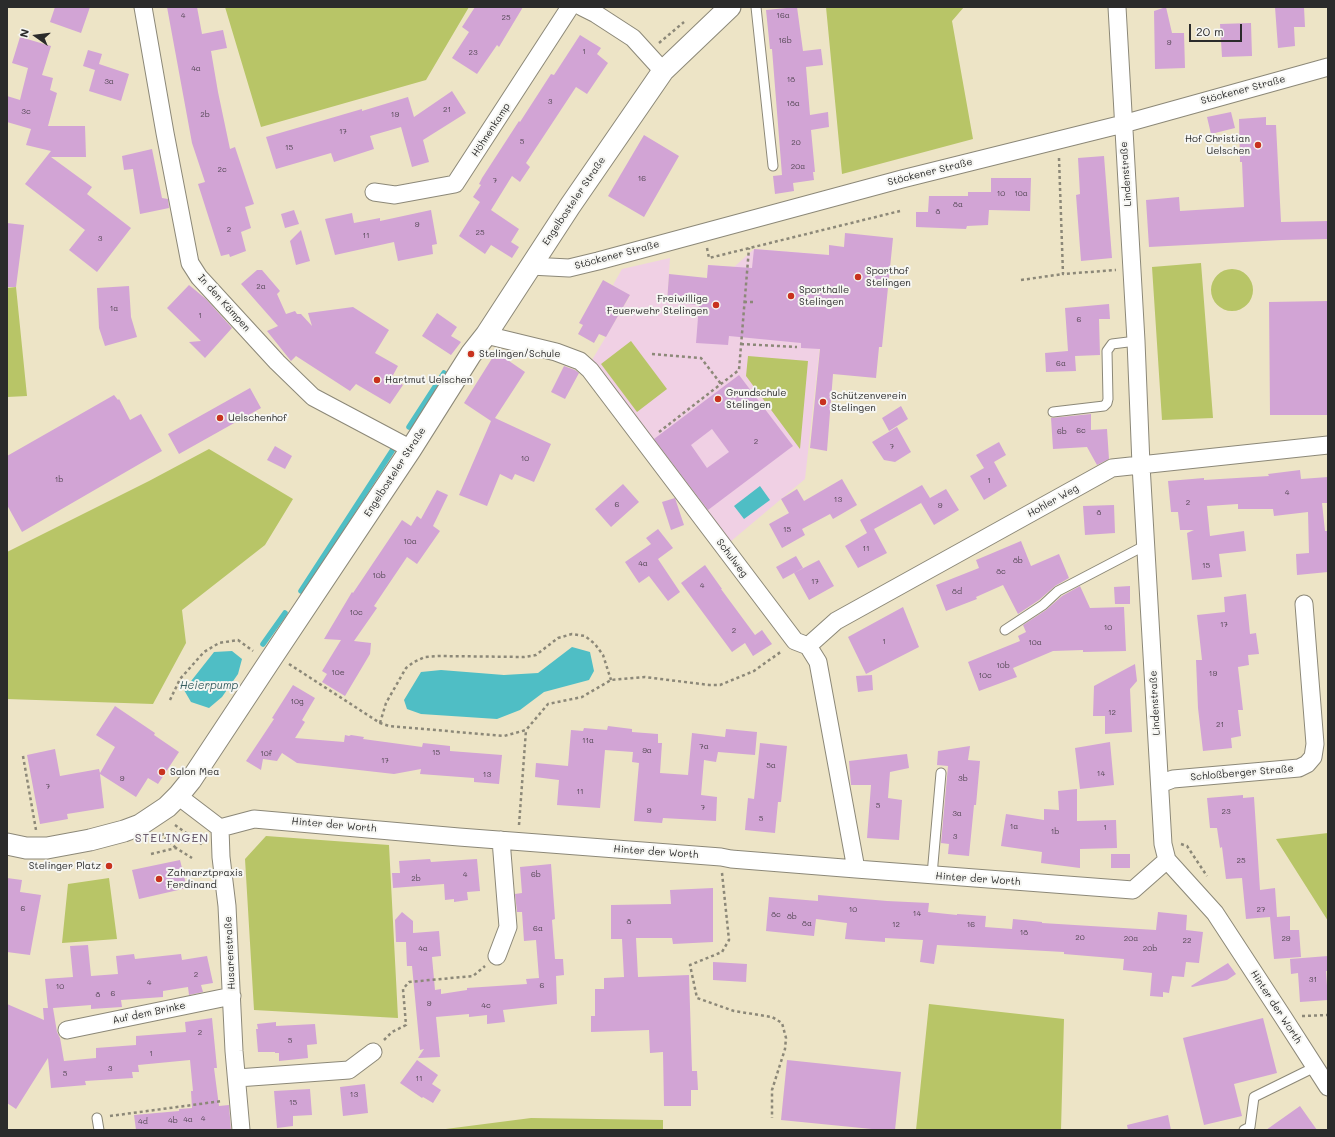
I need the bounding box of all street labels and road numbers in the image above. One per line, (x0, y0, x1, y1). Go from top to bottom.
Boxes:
street label: Stöckener Straße (1199, 73, 1287, 107)
street label: Höhnenkamp (469, 101, 513, 159)
street label: Lindenstraße (1118, 141, 1134, 207)
street label: Engelbosteler Straße (540, 154, 608, 248)
street label: Stöckener Straße (886, 156, 974, 188)
street label: Stöckener Straße (573, 238, 661, 272)
street label: In den Kämpen (195, 272, 253, 334)
street label: Engelbosteler Straße (362, 425, 428, 519)
street label: Hohler Weg (1025, 482, 1081, 520)
street label: Schulweg (714, 536, 750, 580)
street label: Lindenstraße (1147, 670, 1163, 736)
street label: Schloßberger Straße (1190, 763, 1294, 783)
street label: Hinter der Worth (291, 815, 377, 835)
street label: Hinter der Worth (613, 843, 699, 861)
street label: Hinter der Worth (935, 870, 1021, 888)
street label: Husarenstraße (222, 916, 238, 990)
street label: Hinter der Worth (1248, 968, 1304, 1046)
street label: Auf dem Brinke (111, 999, 187, 1027)

